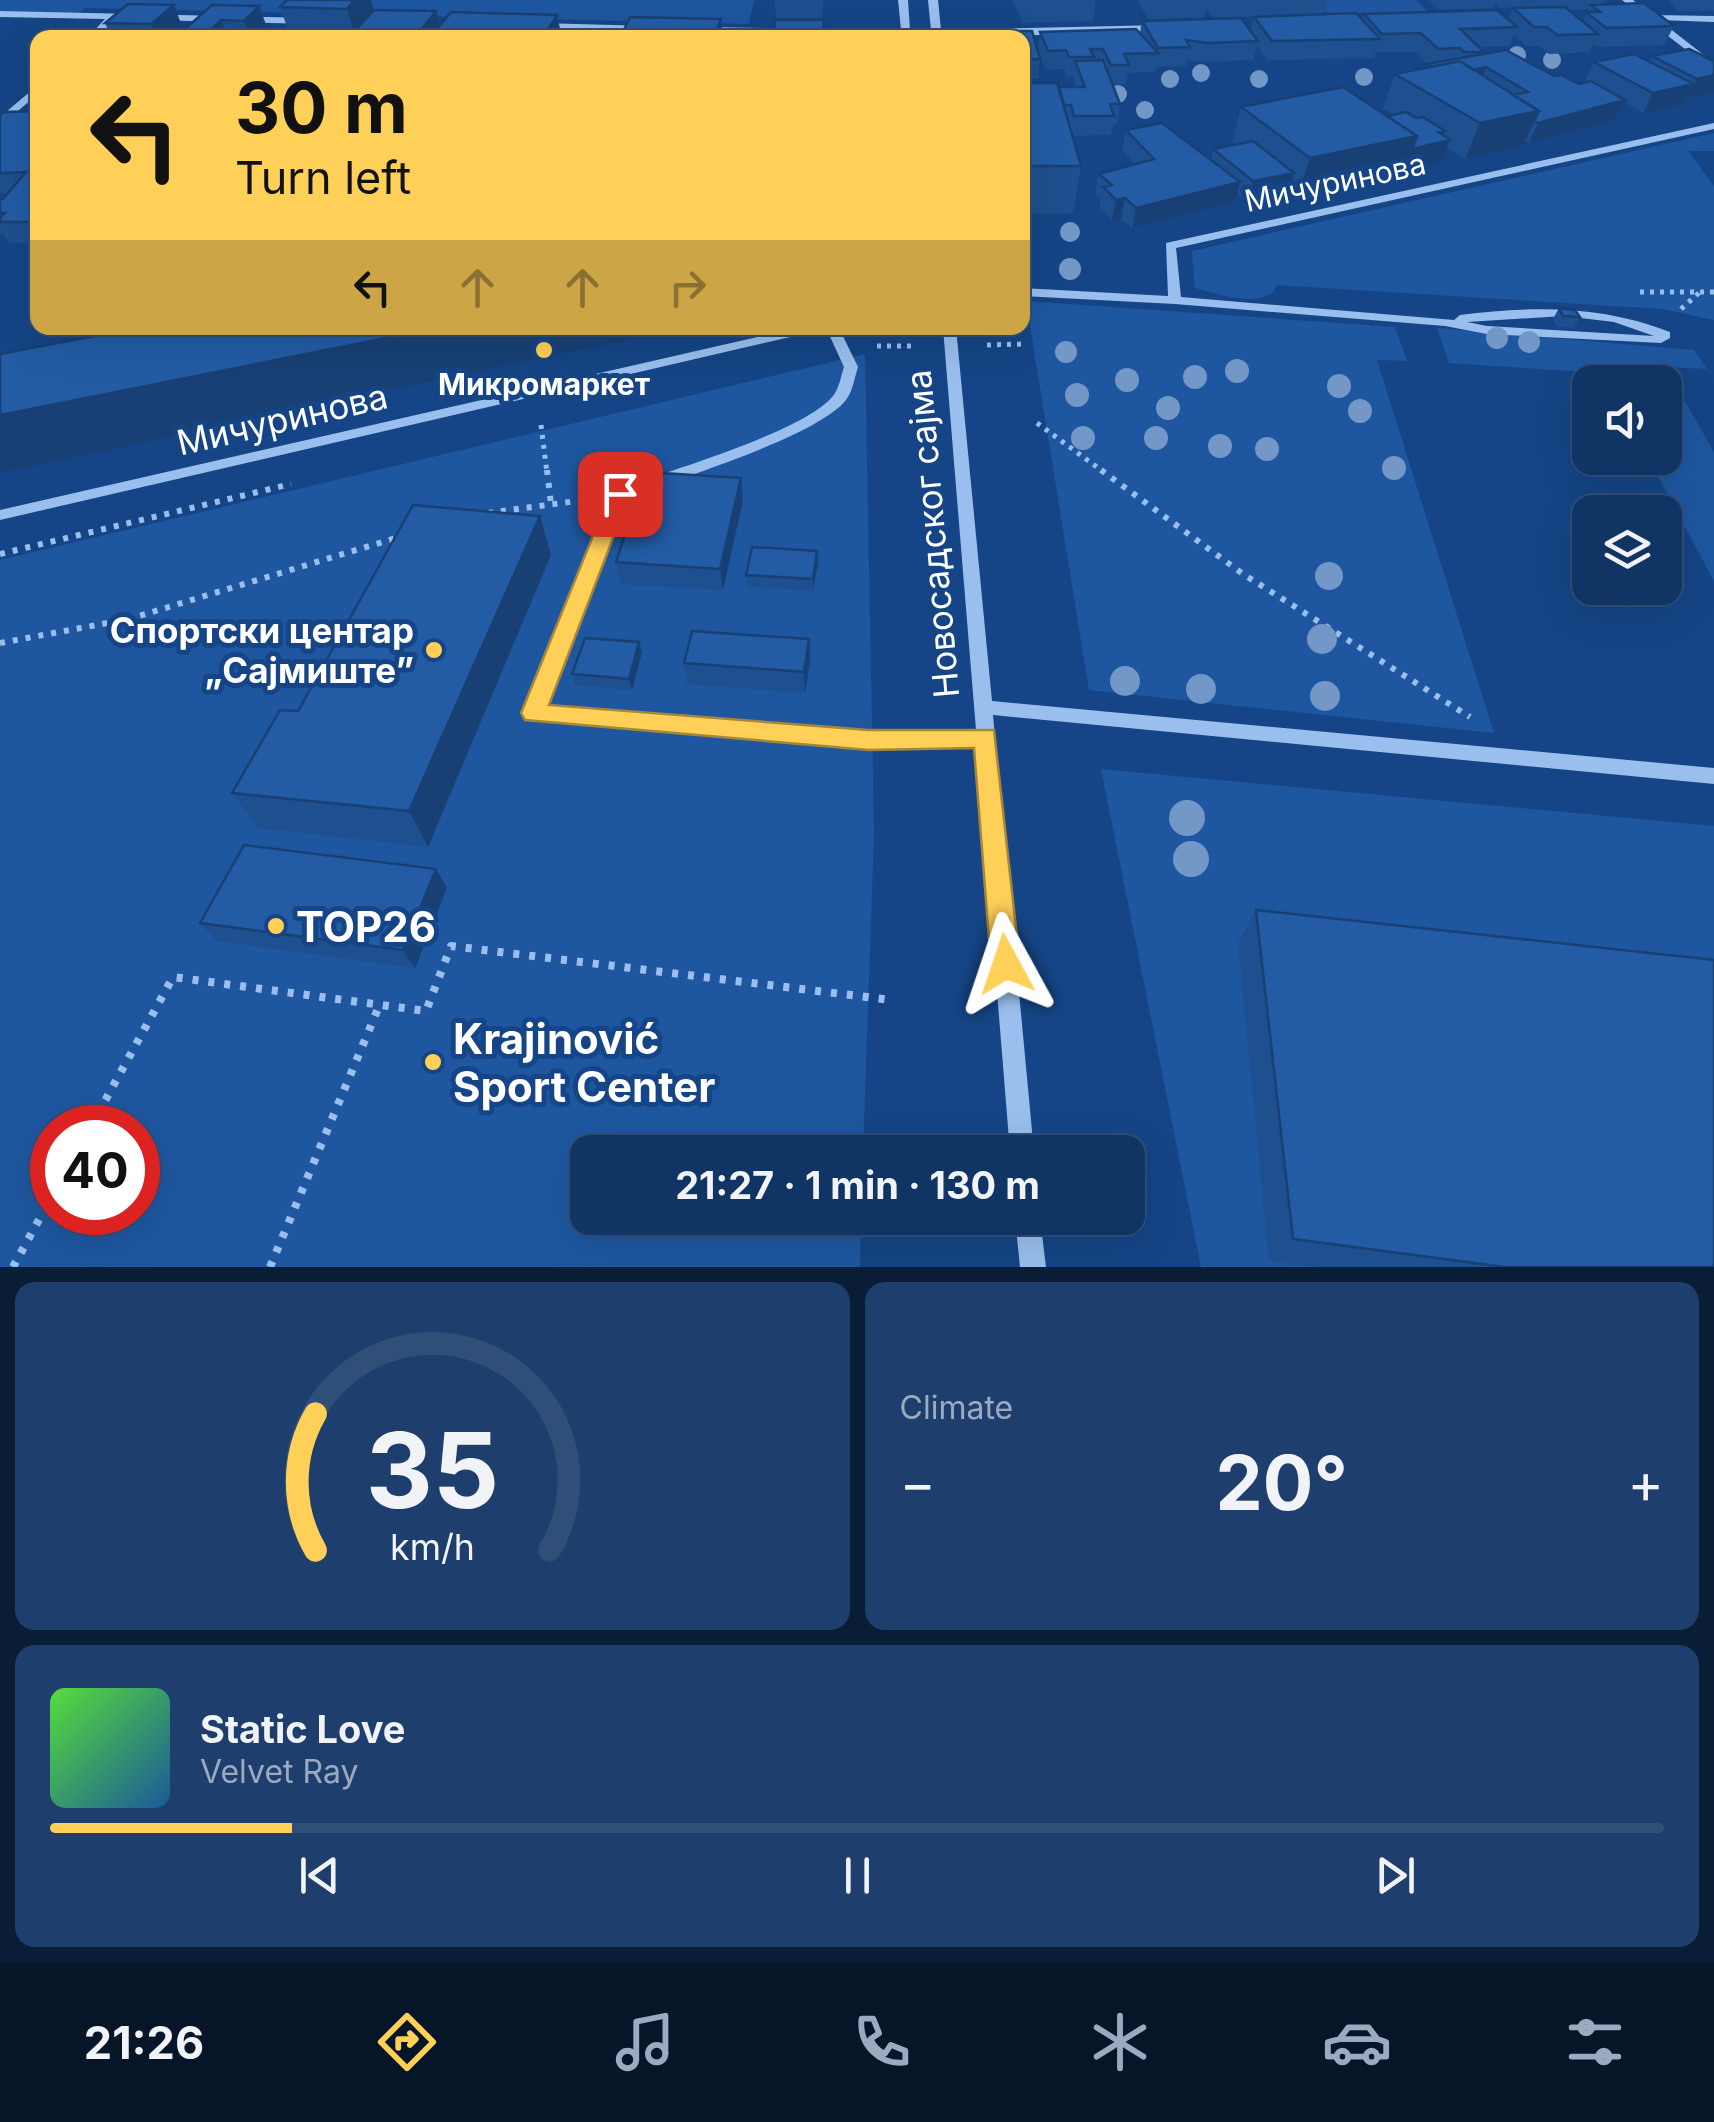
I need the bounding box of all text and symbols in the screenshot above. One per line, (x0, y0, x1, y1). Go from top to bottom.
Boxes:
text: 30 m (235, 65, 408, 150)
icon: left (70, 70, 200, 200)
street label: Мичуринова (1241, 145, 1429, 219)
text: Turn left (235, 150, 411, 205)
icon: left (345, 260, 400, 315)
icon: ahead (450, 260, 505, 315)
icon: ahead (555, 260, 610, 315)
icon: right (660, 260, 715, 315)
marker: Микромаркет (533, 339, 555, 361)
map controls (1572, 365, 1682, 605)
button: sound (1572, 365, 1682, 475)
place label: Микромаркет (438, 366, 650, 402)
street label: Новосадског сајма (897, 368, 967, 700)
street label: Мичуринова (173, 374, 391, 464)
pin (578, 452, 663, 537)
icon: arrive (593, 467, 648, 522)
button: layers (1572, 495, 1682, 605)
place label: Спортски центар „Сајмиште” (110, 609, 414, 691)
marker: Спортски центар „Сајмиште” (423, 639, 445, 661)
place label: TOP26 (296, 901, 436, 952)
position arrow (954, 912, 1058, 1016)
marker: TOP26 (265, 915, 287, 937)
place label: Krajinović Sport Center (453, 1013, 715, 1112)
marker: Krajinović Sport Center (422, 1051, 444, 1073)
speed limit sign: 40 (30, 1105, 160, 1235)
text: 21:27 · 1 min · 130 m (675, 1162, 1040, 1208)
text: Climate (900, 1388, 1013, 1427)
text: 35 (365, 1407, 499, 1533)
text: 20° (1216, 1437, 1348, 1528)
text: − (900, 1450, 936, 1516)
text: + (1628, 1450, 1664, 1516)
text: km/h (390, 1525, 475, 1569)
text: Static Love (200, 1706, 405, 1752)
text: Velvet Ray (200, 1752, 358, 1791)
icon: previous (292, 1848, 347, 1903)
icon: pause (830, 1848, 885, 1903)
icon: next (1368, 1848, 1423, 1903)
icon: directions (372, 2007, 442, 2077)
icon: music (610, 2007, 680, 2077)
icon: phone (847, 2007, 917, 2077)
icon: climate (1085, 2007, 1155, 2077)
icon: car (1322, 2007, 1392, 2077)
icon: filters (1560, 2007, 1630, 2077)
text: 21:26 (84, 2015, 204, 2070)

